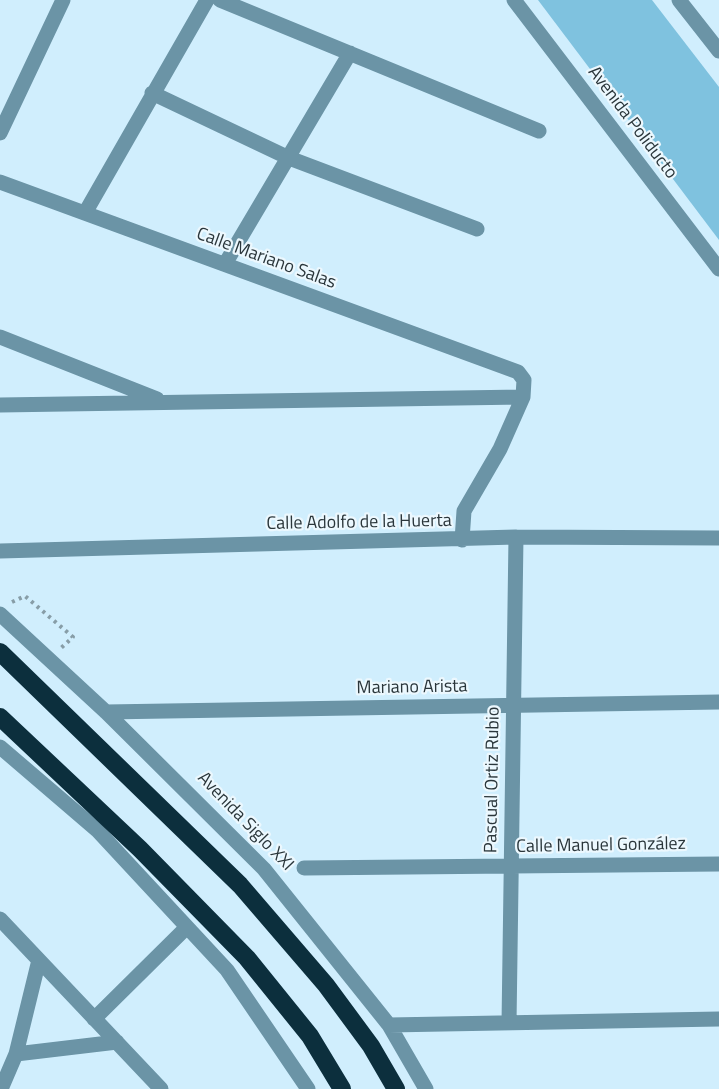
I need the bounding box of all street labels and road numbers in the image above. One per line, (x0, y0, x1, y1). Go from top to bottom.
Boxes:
street label: Avenida Poliducto (583, 63, 681, 183)
street label: Calle Mariano Salas (193, 224, 339, 294)
street label: Calle Adolfo de la Huerta (266, 511, 452, 535)
street label: Mariano Arista (356, 676, 468, 700)
street label: Pascual Ortiz Rubio (481, 707, 505, 853)
street label: Avenida Siglo XXI (192, 768, 298, 876)
street label: Calle Manuel González (516, 834, 686, 858)

